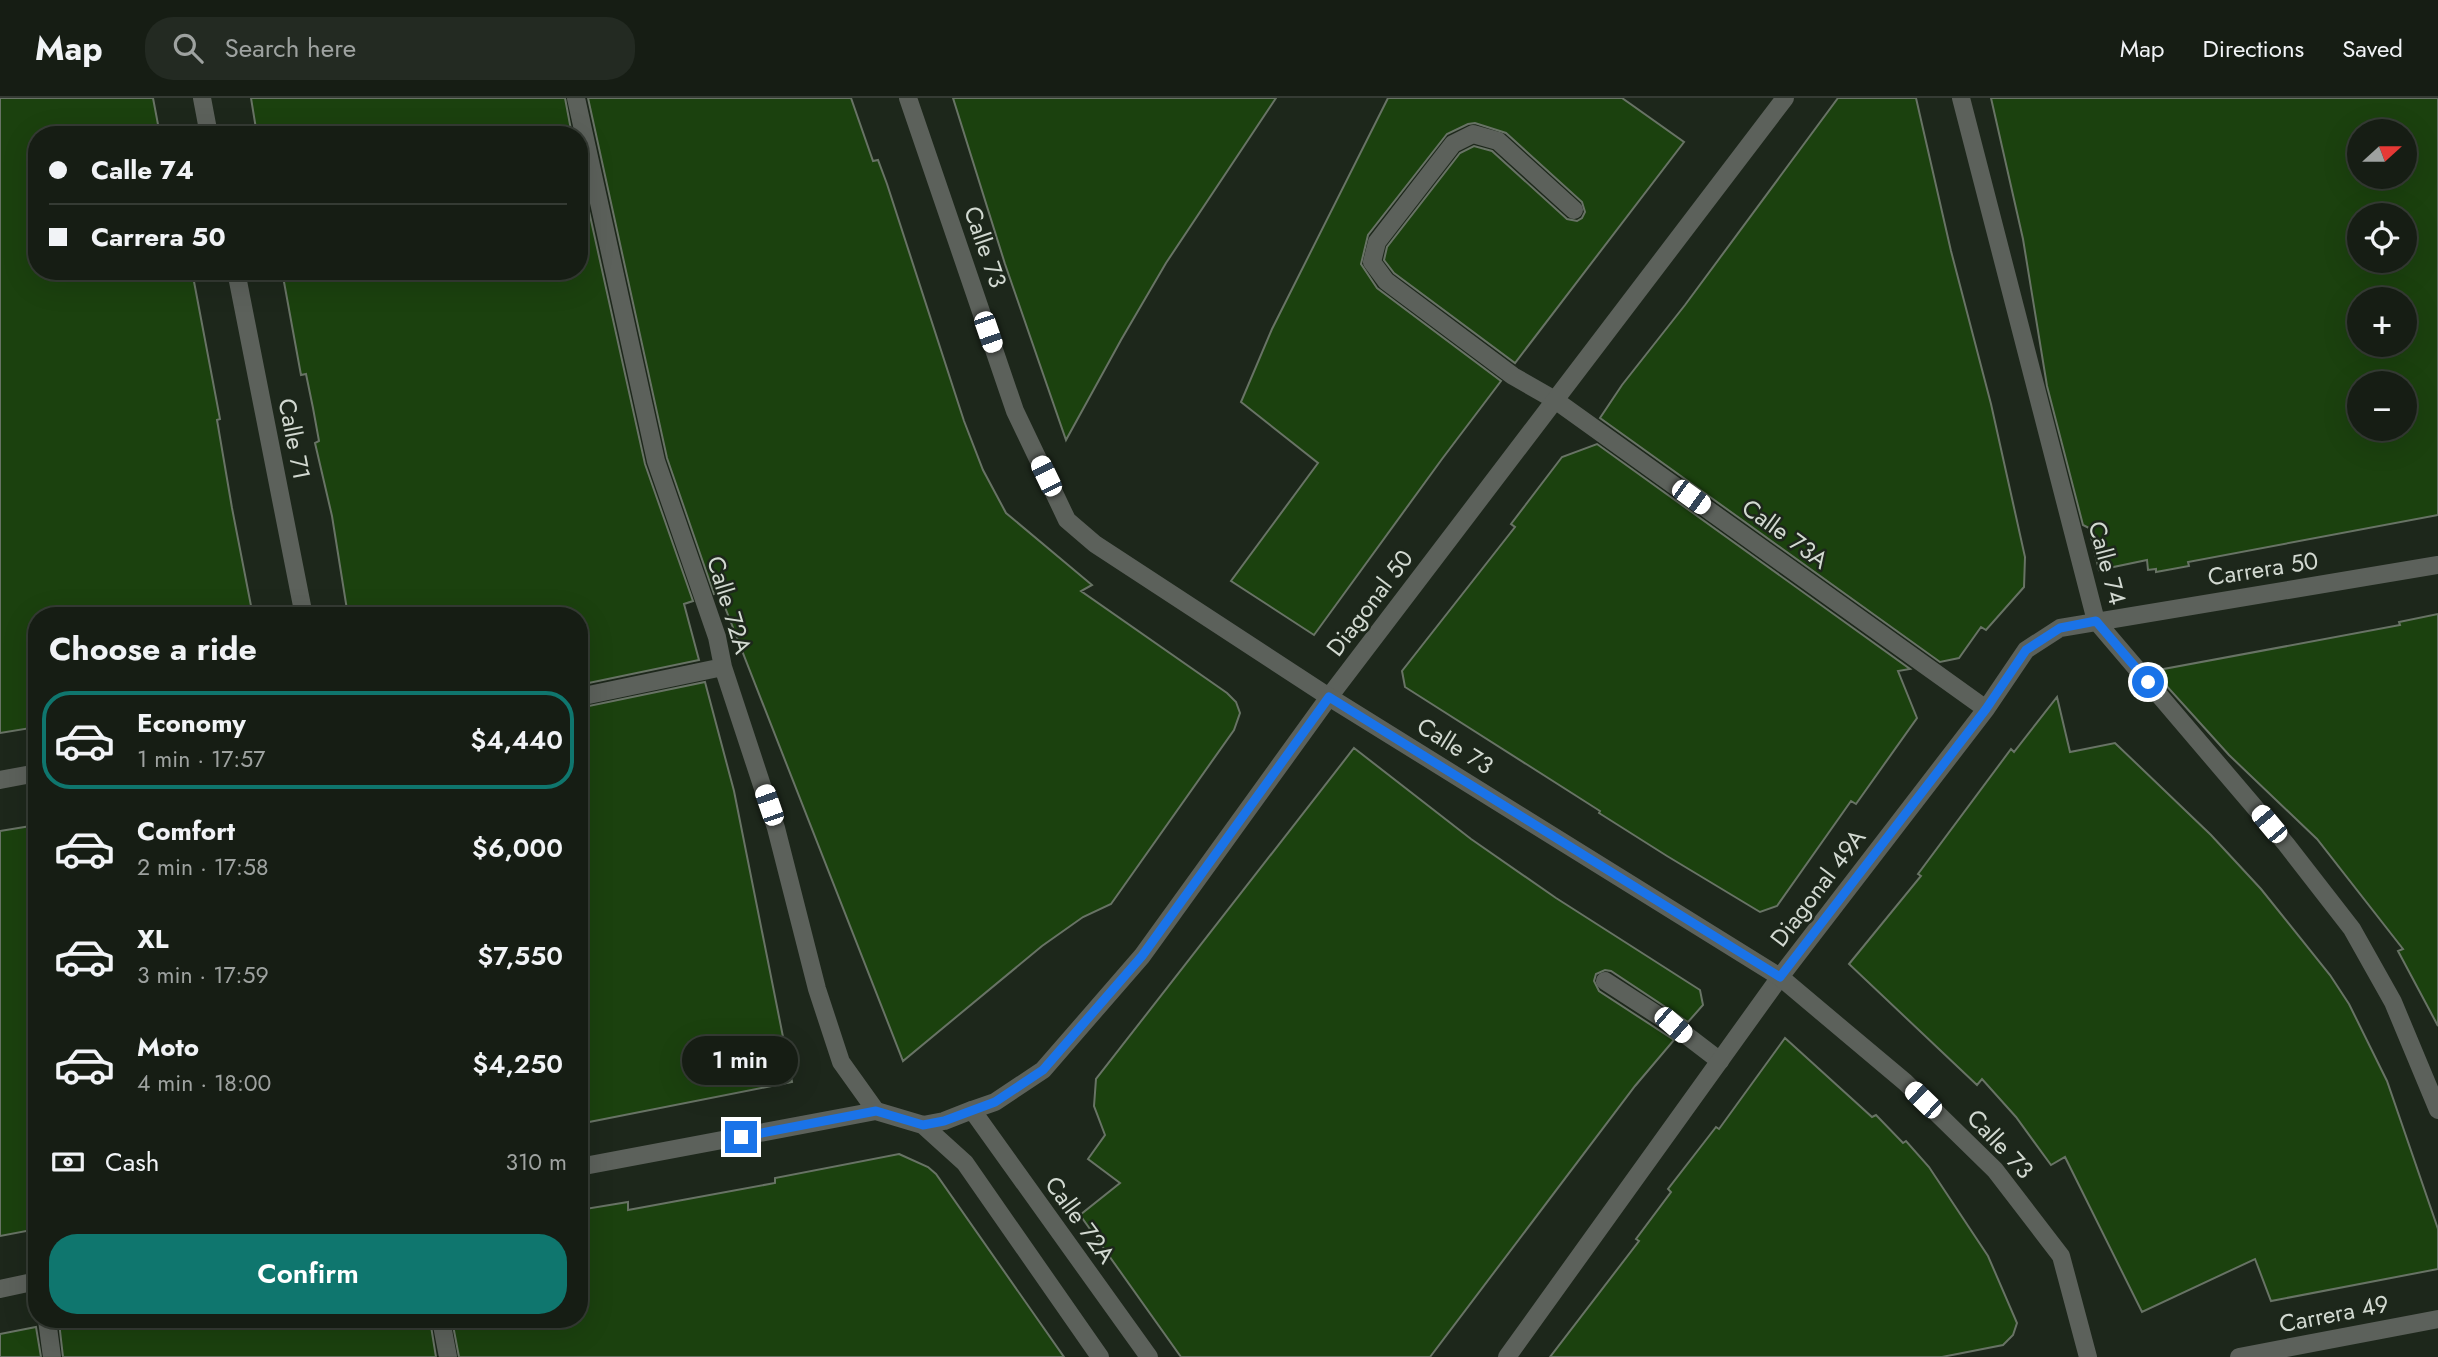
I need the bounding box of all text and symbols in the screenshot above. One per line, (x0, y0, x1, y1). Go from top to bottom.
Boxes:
search box (145, 17, 635, 80)
text: Map (35, 25, 103, 72)
icon: search (169, 29, 207, 67)
text: Search here (225, 29, 356, 67)
text: Map (2120, 31, 2165, 66)
text: Directions (2203, 31, 2304, 66)
text: Saved (2342, 31, 2403, 66)
north arrow (2347, 119, 2417, 189)
map controls (2347, 119, 2417, 441)
text: Calle 74 (91, 151, 194, 189)
street label: Calle 73 (955, 201, 1016, 292)
button: locate (2347, 203, 2417, 273)
text: Carrera 50 (91, 218, 226, 256)
button: + (2347, 287, 2417, 357)
car (972, 309, 1005, 355)
button: − (2347, 371, 2417, 441)
street label: Calle 71 (269, 395, 319, 482)
car (1028, 453, 1065, 499)
car (1668, 476, 1715, 518)
street label: Calle 73A (1735, 490, 1836, 577)
street label: Calle 74 (2080, 517, 2135, 609)
street label: Diagonal 50 (1318, 542, 1421, 663)
street label: Carrera 50 (2205, 543, 2321, 595)
street label: Calle 72A (698, 552, 761, 658)
text: Choose a ride (49, 626, 257, 672)
route start (2132, 666, 2164, 698)
text: Economy (137, 704, 246, 742)
street label: Calle 73 (1410, 708, 1500, 783)
icon: car (53, 709, 116, 772)
text: $4,440 (471, 721, 563, 759)
text: 1 min · 17:57 (137, 742, 265, 776)
car (753, 782, 786, 828)
car (2248, 801, 2291, 847)
text: Comfort (137, 812, 235, 850)
icon: car (53, 817, 116, 880)
street label: Diagonal 49A (1762, 821, 1874, 954)
text: $6,000 (472, 829, 563, 867)
text: 2 min · 17:58 (137, 850, 269, 884)
text: XL (137, 920, 169, 958)
icon: car (53, 925, 116, 988)
text: $7,550 (477, 937, 563, 975)
text: 3 min · 17:59 (137, 958, 269, 992)
car (1651, 1003, 1696, 1047)
text: Moto (137, 1028, 199, 1066)
icon: car (53, 1033, 116, 1096)
callout: 1 min (683, 1035, 799, 1084)
text: 1 min (712, 1043, 768, 1077)
text: $4,250 (472, 1045, 563, 1083)
text: 4 min · 18:00 (137, 1066, 271, 1100)
car (1901, 1078, 1946, 1122)
street label: Calle 73 (1959, 1101, 2042, 1186)
route end (725, 1121, 757, 1153)
icon: cash (49, 1143, 87, 1181)
text: Cash (105, 1143, 159, 1181)
text: 310 m (505, 1145, 567, 1179)
street label: Calle 72A (1037, 1169, 1124, 1271)
button: Confirm (49, 1234, 567, 1314)
street label: Carrera 49 (2276, 1286, 2392, 1341)

